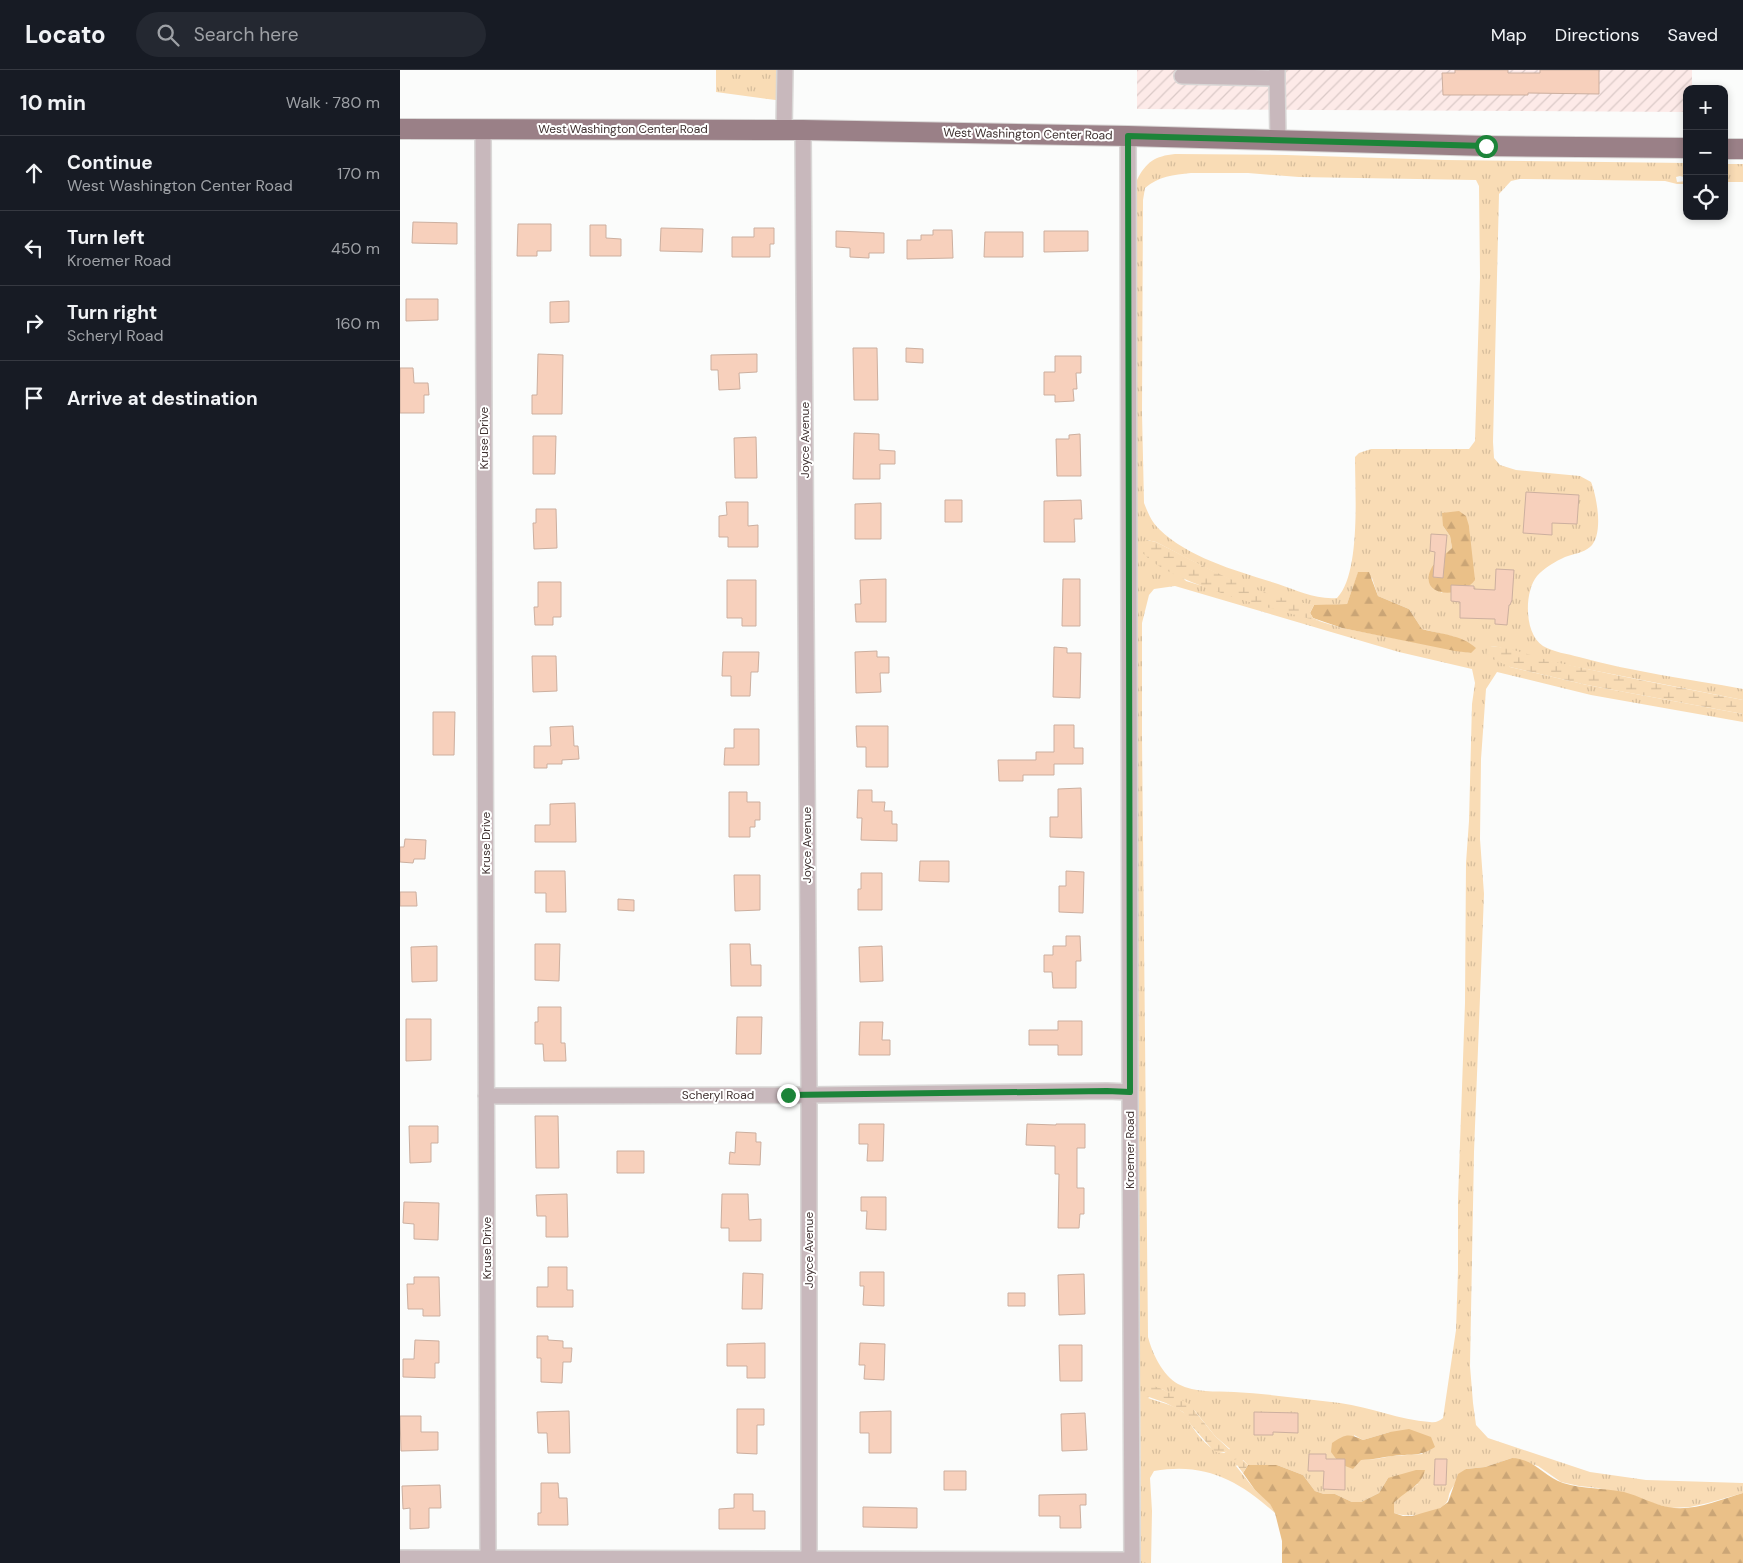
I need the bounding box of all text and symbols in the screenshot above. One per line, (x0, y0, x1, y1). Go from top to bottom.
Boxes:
search box (136, 12, 486, 57)
text: Locato (25, 19, 106, 50)
icon: search (154, 21, 182, 49)
text: Search here (194, 22, 299, 47)
text: Map (1491, 23, 1527, 47)
text: Directions (1555, 23, 1640, 47)
text: Saved (1668, 23, 1718, 47)
map controls (1683, 85, 1728, 220)
button: + (1683, 85, 1728, 130)
text: 10 min (20, 89, 86, 117)
text: Walk · 780 m (286, 92, 380, 113)
street label: West Washington Center Road (538, 121, 708, 137)
street label: West Washington Center Road (943, 125, 1113, 143)
button: − (1683, 130, 1728, 175)
route start (1475, 135, 1498, 158)
text: Continue (67, 150, 153, 175)
icon: ahead (20, 159, 48, 187)
text: 170 m (337, 163, 380, 184)
text: West Washington Center Road (67, 175, 293, 196)
button: locate (1683, 175, 1728, 220)
text: Turn left (67, 225, 145, 250)
icon: left (20, 234, 48, 262)
text: 450 m (331, 238, 380, 259)
text: Kroemer Road (67, 250, 171, 271)
text: Turn right (67, 300, 157, 325)
icon: right (20, 309, 48, 337)
text: 160 m (336, 313, 380, 334)
text: Scheryl Road (67, 325, 164, 346)
icon: arrive (20, 384, 48, 412)
text: Arrive at destination (67, 386, 258, 411)
street label: Joyce Avenue (797, 402, 813, 478)
street label: Kruse Drive (476, 406, 492, 469)
street label: Joyce Avenue (799, 807, 815, 883)
street label: Kruse Drive (478, 811, 494, 874)
route end (777, 1084, 800, 1107)
street label: Scheryl Road (682, 1087, 754, 1103)
street label: Kroemer Road (1122, 1111, 1138, 1189)
street label: Joyce Avenue (801, 1212, 817, 1288)
street label: Kruse Drive (479, 1216, 495, 1279)

